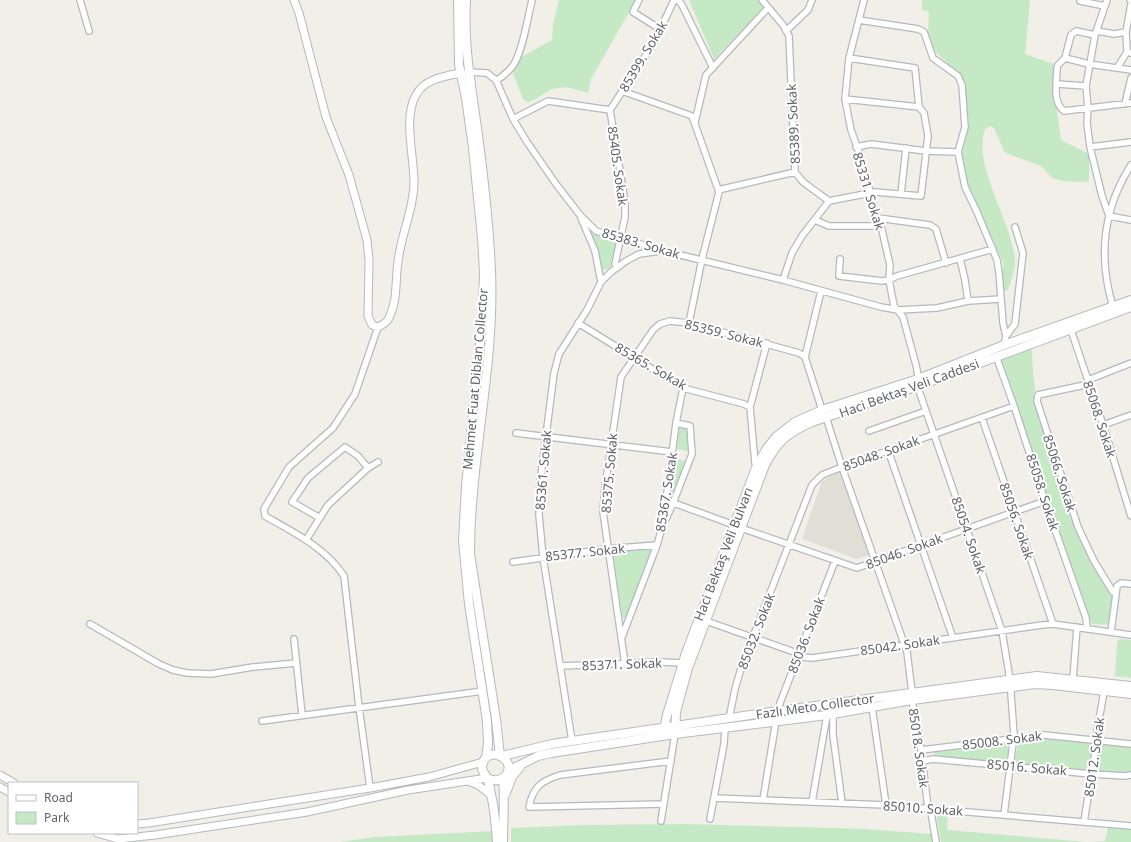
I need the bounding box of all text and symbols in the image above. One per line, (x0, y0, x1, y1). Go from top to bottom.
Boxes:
street label: 85399. Sokak (615, 17, 671, 95)
street label: 85389. Sokak (782, 83, 804, 165)
street label: 85405. Sokak (604, 125, 633, 207)
street label: 85331. Sokak (849, 150, 889, 232)
street label: 85383. Sokak (600, 223, 682, 263)
street label: Mehmet Fuat Diblan Collector (458, 287, 492, 470)
street label: 85359. Sokak (683, 315, 765, 351)
street label: 85365. Sokak (612, 338, 690, 394)
street label: Haci Bektaş Veli Caddesi (837, 354, 981, 422)
street label: 85068. Sokak (1079, 378, 1121, 460)
street label: 85361. Sokak (531, 429, 555, 511)
street label: 85048. Sokak (840, 431, 922, 475)
street label: 85375. Sokak (597, 432, 621, 514)
street label: 85066. Sokak (1039, 432, 1081, 514)
street label: 85367. Sokak (651, 451, 681, 533)
street label: 85058. Sokak (1022, 451, 1064, 533)
street label: 85056. Sokak (995, 480, 1039, 562)
street label: Haci Bektaş Veli Bulvarı (689, 485, 757, 623)
street label: 85054. Sokak (947, 494, 991, 576)
street label: 85046. Sokak (863, 529, 945, 573)
street label: 85377. Sokak (544, 539, 626, 565)
street label: 85032. Sokak (733, 590, 779, 672)
street label: 85036. Sokak (783, 594, 829, 676)
street label: 85042. Sokak (859, 630, 941, 659)
street label: 85371. Sokak (582, 654, 662, 674)
street label: Fazlı Meto Collector (755, 689, 876, 723)
street label: 85018. Sokak (905, 707, 934, 789)
street label: 85012. Sokak (1080, 716, 1109, 798)
street label: 85008. Sokak (961, 726, 1043, 754)
street label: 85016. Sokak (986, 755, 1068, 779)
legend (8, 782, 138, 834)
text: Road (44, 789, 73, 806)
street label: 85010. Sokak (882, 796, 964, 820)
text: Park (44, 809, 70, 826)

